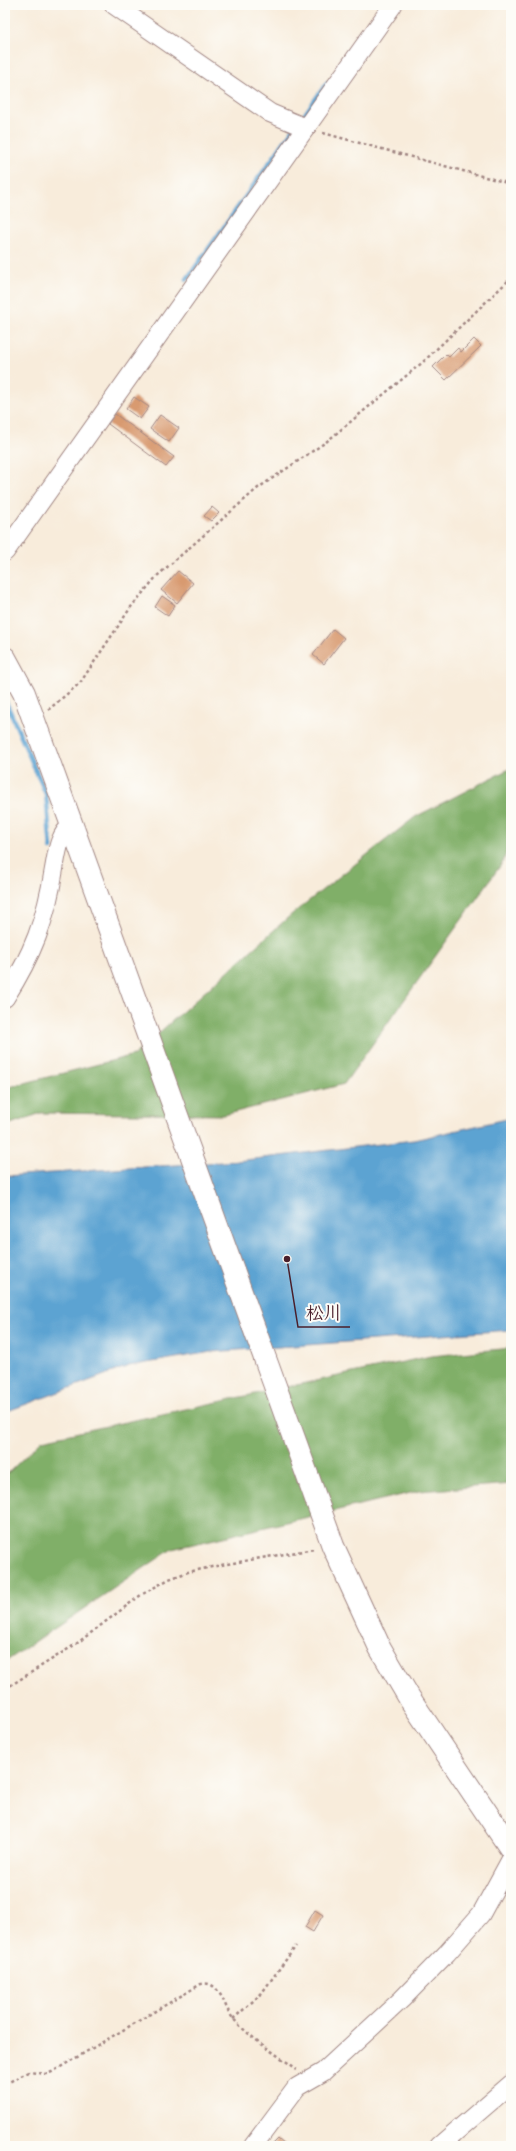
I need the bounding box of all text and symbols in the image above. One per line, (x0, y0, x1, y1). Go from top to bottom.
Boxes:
callout: 松川 (298, 1297, 350, 1327)
text: 松川 (306, 1302, 342, 1324)

